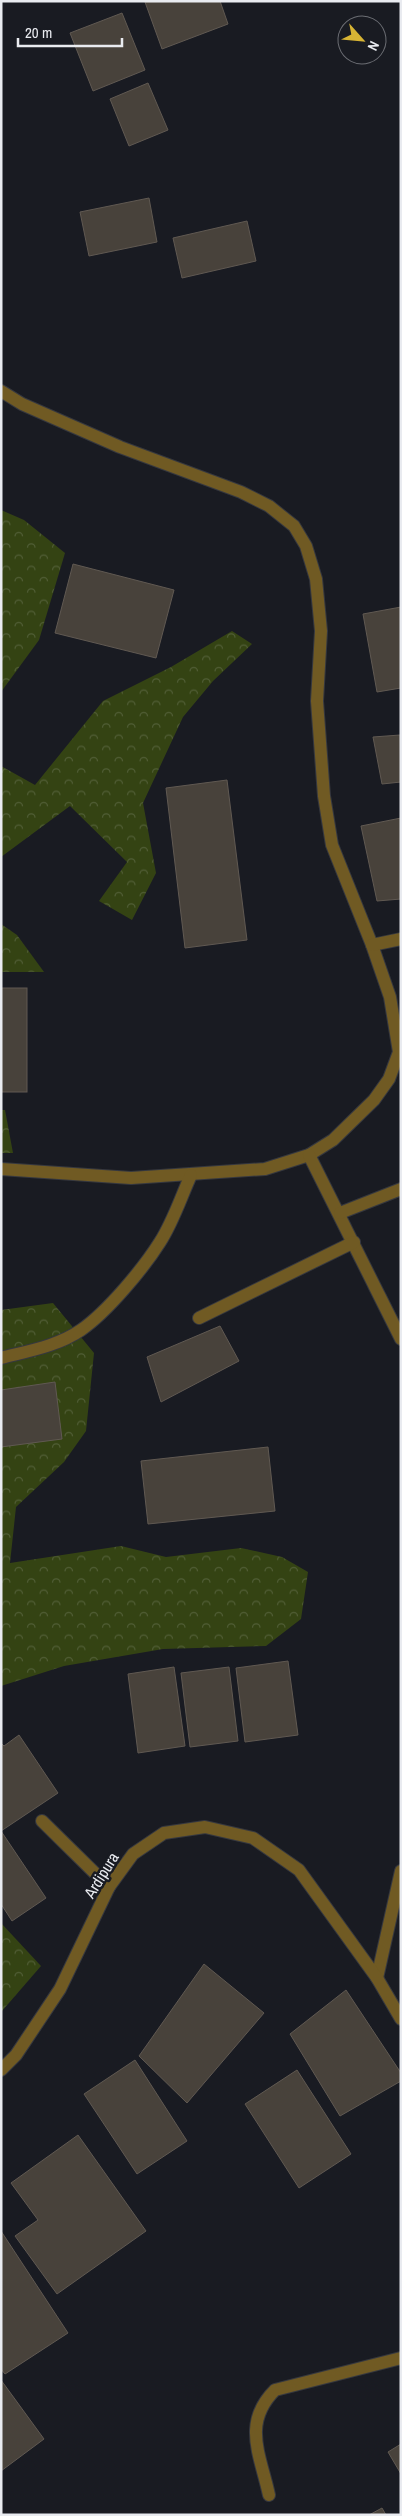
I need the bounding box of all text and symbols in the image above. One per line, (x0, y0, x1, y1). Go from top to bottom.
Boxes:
scale bar (18, 15, 121, 47)
north arrow (337, 15, 387, 65)
text: 20 m (25, 22, 52, 43)
text: N (364, 38, 383, 54)
street label: Ardipura (78, 1847, 124, 1903)

